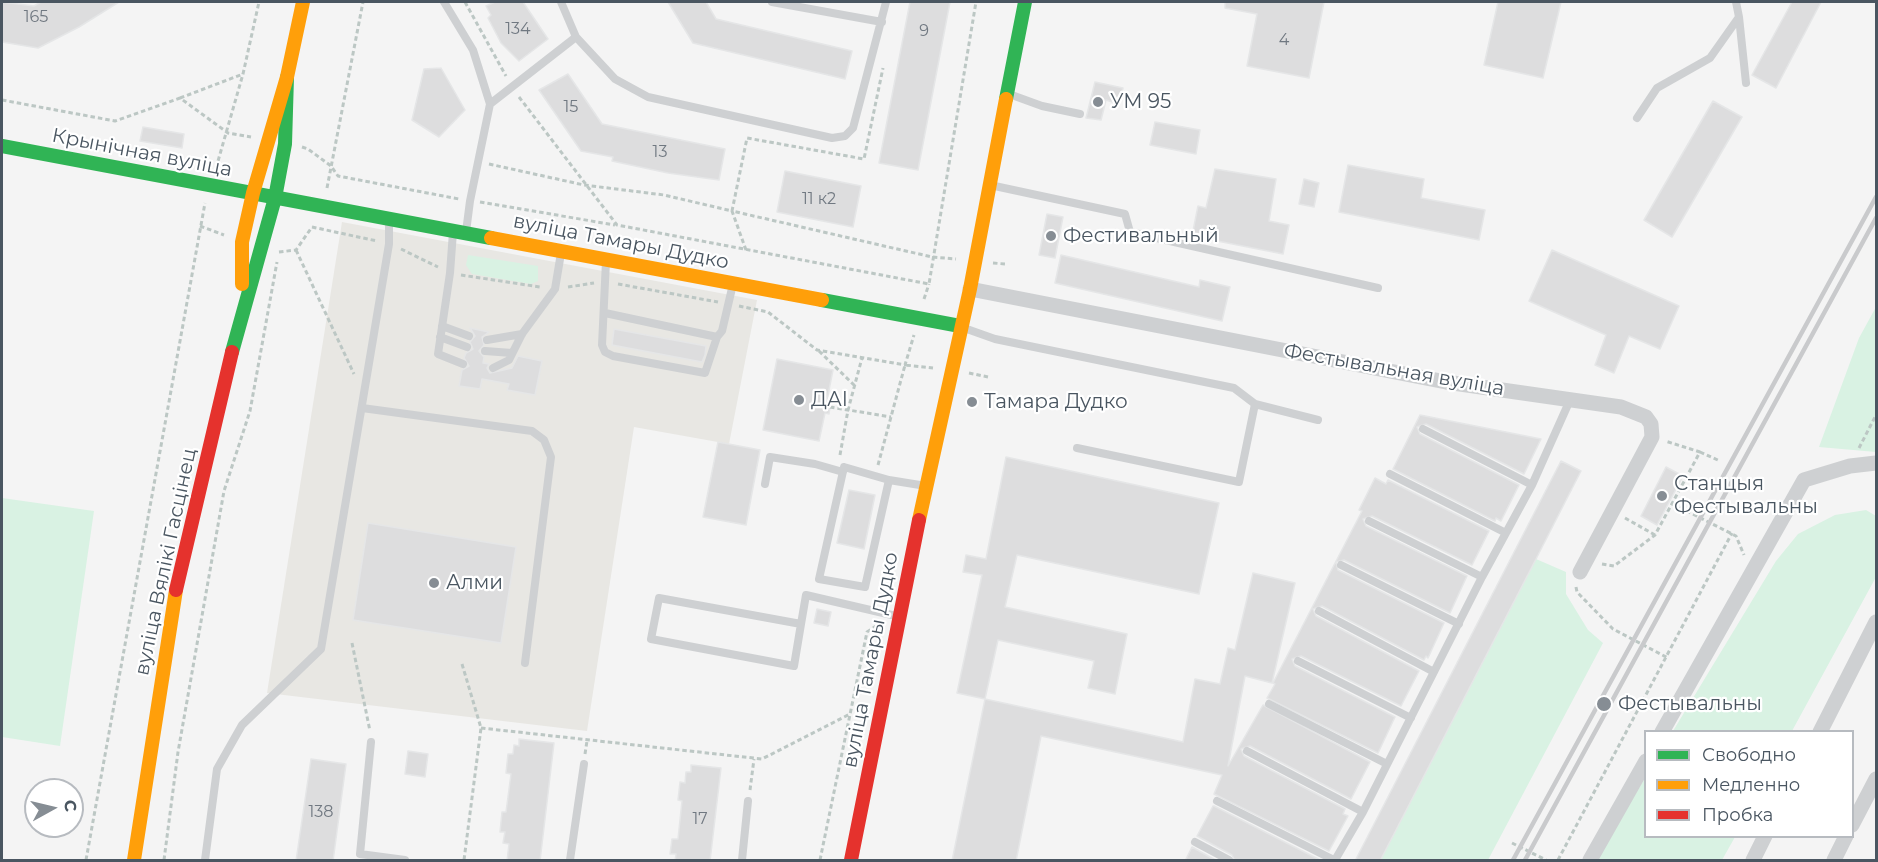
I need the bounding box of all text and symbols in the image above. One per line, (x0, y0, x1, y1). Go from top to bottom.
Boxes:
house number: 165 (24, 7, 48, 27)
house number: 134 (505, 19, 531, 39)
house number: 9 (919, 21, 929, 41)
house number: 4 (1279, 30, 1289, 50)
place label: УМ 95 (1110, 90, 1171, 114)
marker: УМ 95 (1091, 95, 1105, 109)
house number: 15 (564, 97, 578, 117)
street label: Крынічная вуліца (50, 124, 234, 182)
house number: 13 (653, 142, 667, 162)
house number: 11 к2 (802, 189, 836, 209)
street label: вуліца Тамары Дудко (511, 209, 731, 275)
place label: Фестивальный (1063, 224, 1219, 248)
marker: Фестивальный (1044, 229, 1058, 243)
street label: Фестывальная вуліца (1282, 339, 1506, 401)
place label: ДАІ (811, 388, 848, 412)
place label: Тамара Дудко (984, 390, 1128, 414)
marker: ДАІ (792, 393, 806, 407)
marker: Тамара Дудко (965, 395, 979, 409)
street label: вуліца Вялікі Гасцінец (130, 446, 202, 678)
place label: Станцыя Фестывальны (1674, 472, 1818, 519)
marker: Станцыя Фестывальны (1655, 489, 1669, 503)
street label: вуліца Тамары Дудко (838, 550, 904, 770)
place label: Алми (446, 571, 503, 595)
marker: Алми (427, 576, 441, 590)
place label: Фестывальны (1618, 692, 1762, 716)
marker: Фестывальны (1595, 695, 1613, 713)
legend (1644, 730, 1854, 838)
text: Свободно (1702, 744, 1796, 766)
text: Медленно (1702, 774, 1800, 796)
north arrow (24, 778, 84, 838)
text: С (60, 799, 81, 813)
house number: 138 (308, 802, 334, 822)
text: Пробка (1702, 804, 1773, 826)
house number: 17 (692, 809, 708, 829)

